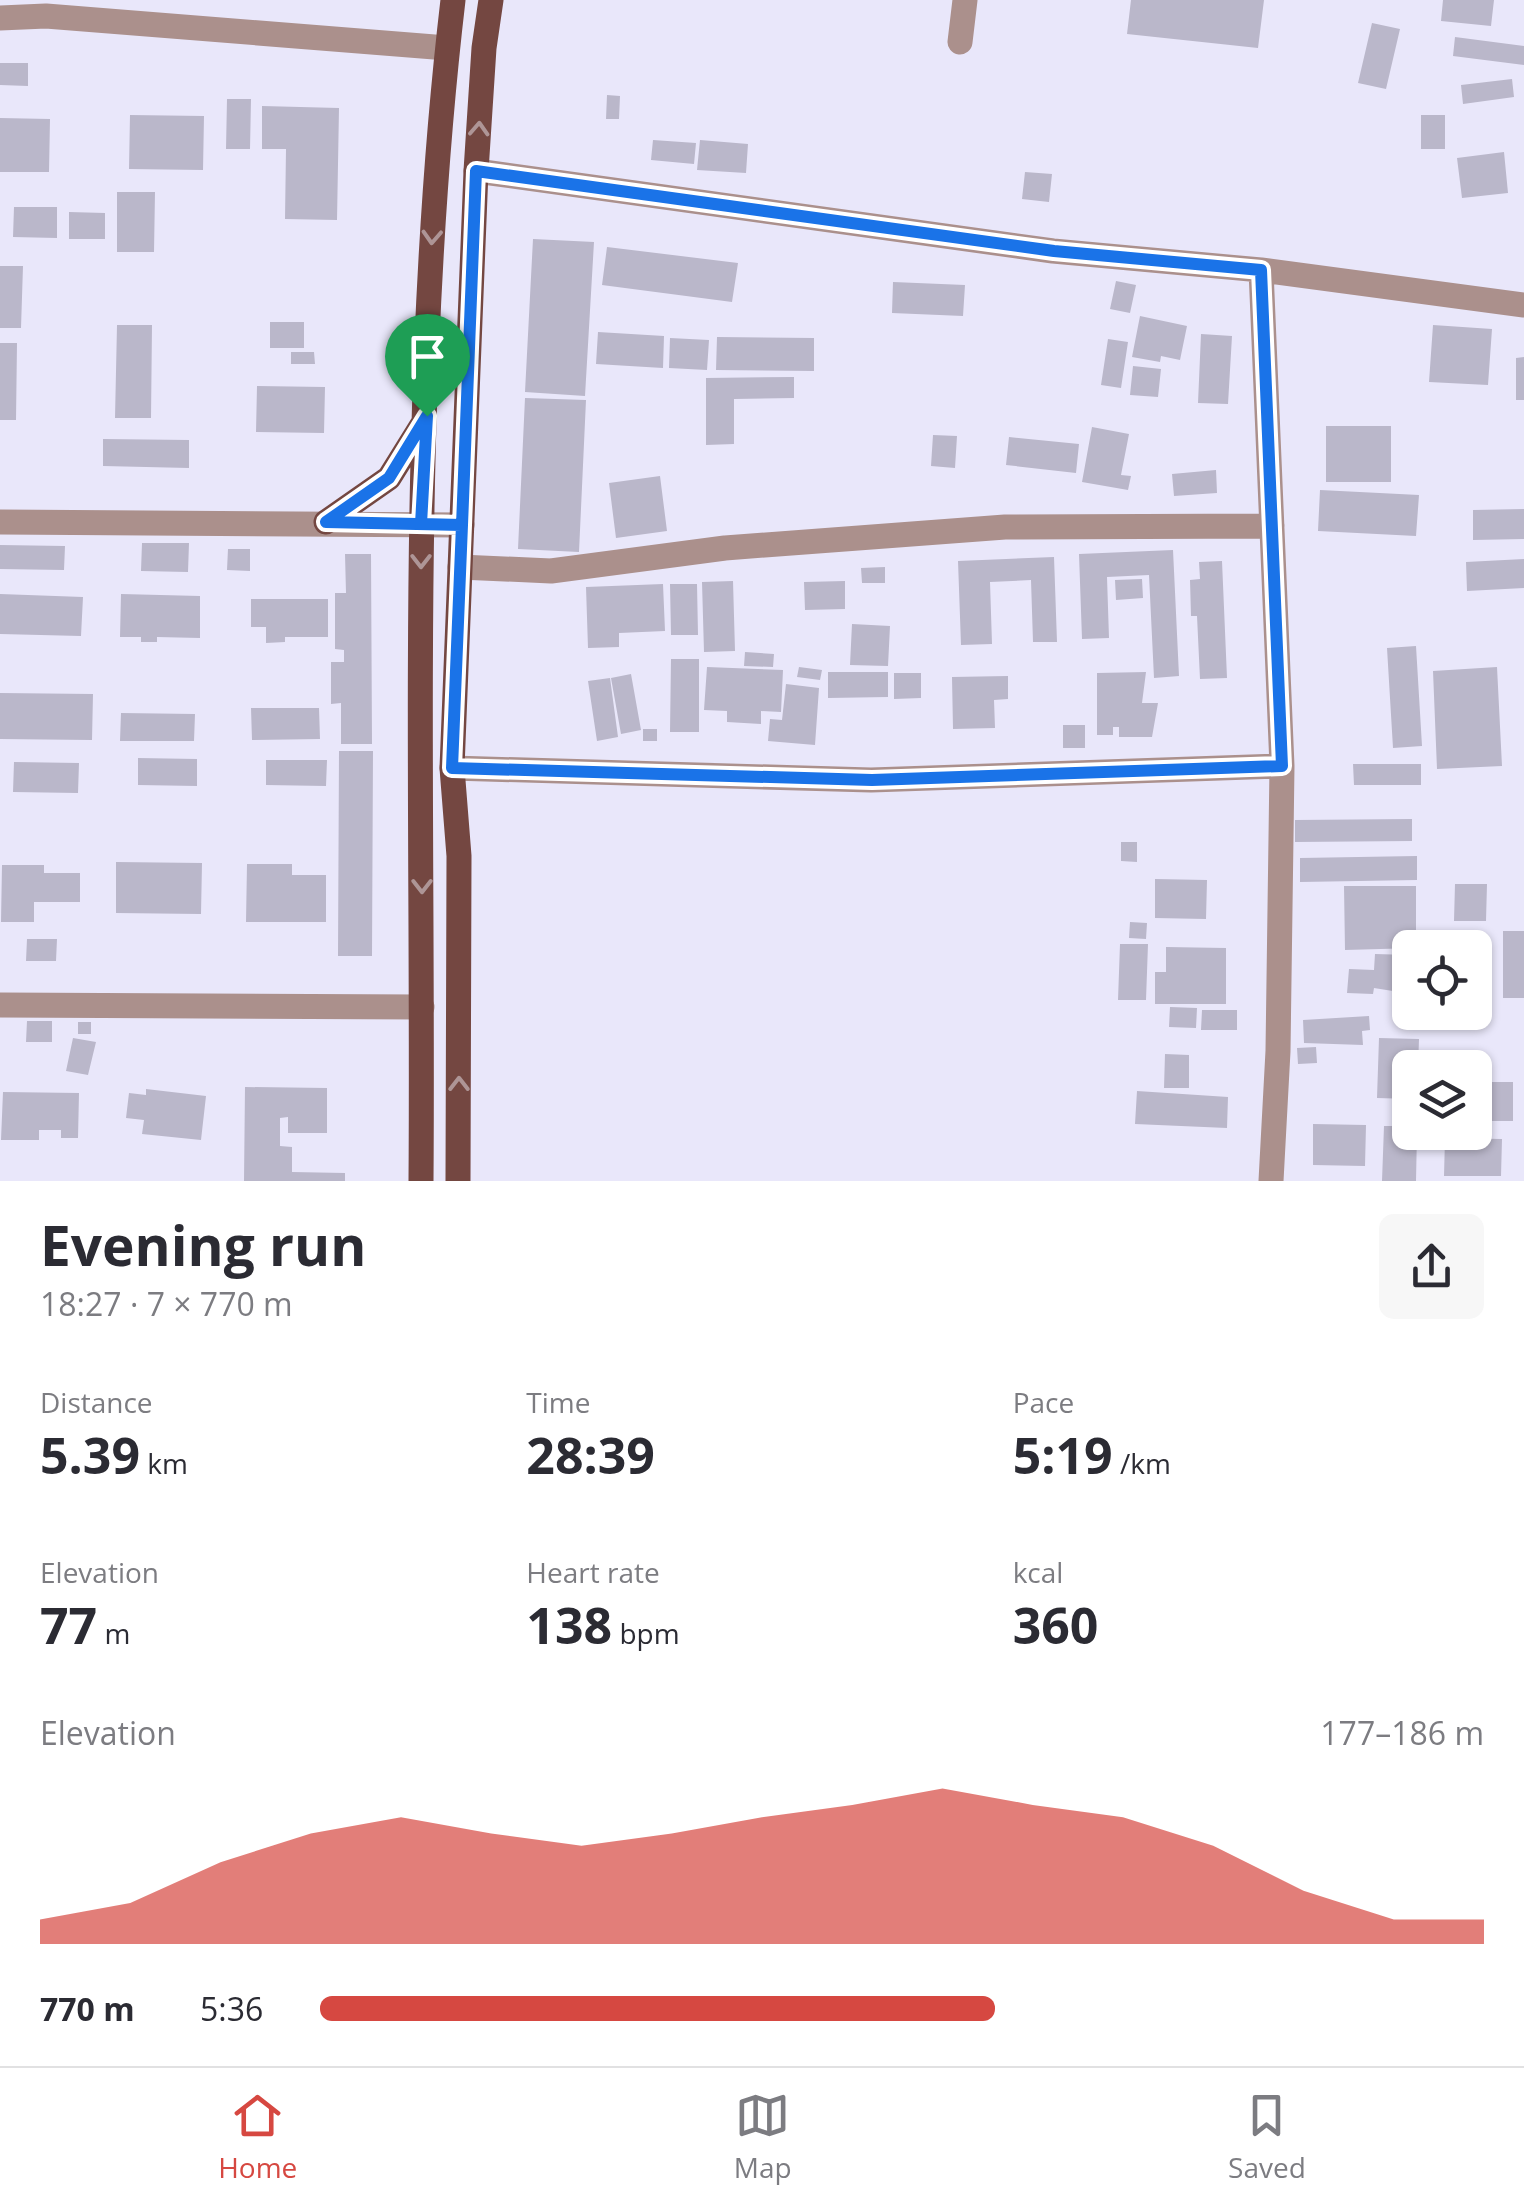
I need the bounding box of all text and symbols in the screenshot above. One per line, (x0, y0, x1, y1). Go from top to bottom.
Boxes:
one-way arrow (468, 121, 489, 137)
one-way arrow (422, 229, 443, 245)
pin (385, 314, 470, 417)
icon: arrive (400, 329, 455, 384)
one-way arrow (410, 554, 432, 570)
one-way arrow (411, 880, 433, 895)
map controls (1392, 930, 1492, 1150)
button: locate (1392, 930, 1492, 1030)
button: layers (1392, 1050, 1492, 1150)
one-way arrow (448, 1075, 470, 1090)
text: Evening run (40, 1207, 366, 1282)
button: share (1379, 1214, 1484, 1319)
text: 18:27 · 7 × 770 m (40, 1282, 293, 1325)
text: Distance (40, 1383, 153, 1421)
text: Time (526, 1383, 590, 1421)
text: Pace (1013, 1383, 1074, 1421)
text: 5.39 (40, 1421, 140, 1489)
text: 28:39 (526, 1421, 655, 1489)
text: 5:19 (1013, 1421, 1113, 1489)
text: km (140, 1444, 188, 1482)
text: /km (1113, 1444, 1171, 1482)
text: Elevation (40, 1553, 159, 1591)
text: Heart rate (526, 1553, 660, 1591)
text: kcal (1013, 1553, 1063, 1591)
text: 77 (40, 1591, 97, 1659)
text: 138 (526, 1591, 612, 1659)
text: 360 (1013, 1591, 1098, 1659)
text: m (97, 1614, 130, 1652)
text: bpm (612, 1614, 680, 1652)
text: Elevation (40, 1711, 176, 1754)
text: 177–186 m (1320, 1711, 1484, 1754)
text: 770 m (40, 1987, 135, 2030)
text: 5:36 (200, 1987, 263, 2030)
tab: Home (218, 2088, 297, 2186)
tab: Map (734, 2088, 792, 2186)
tab: Saved (1228, 2088, 1306, 2186)

